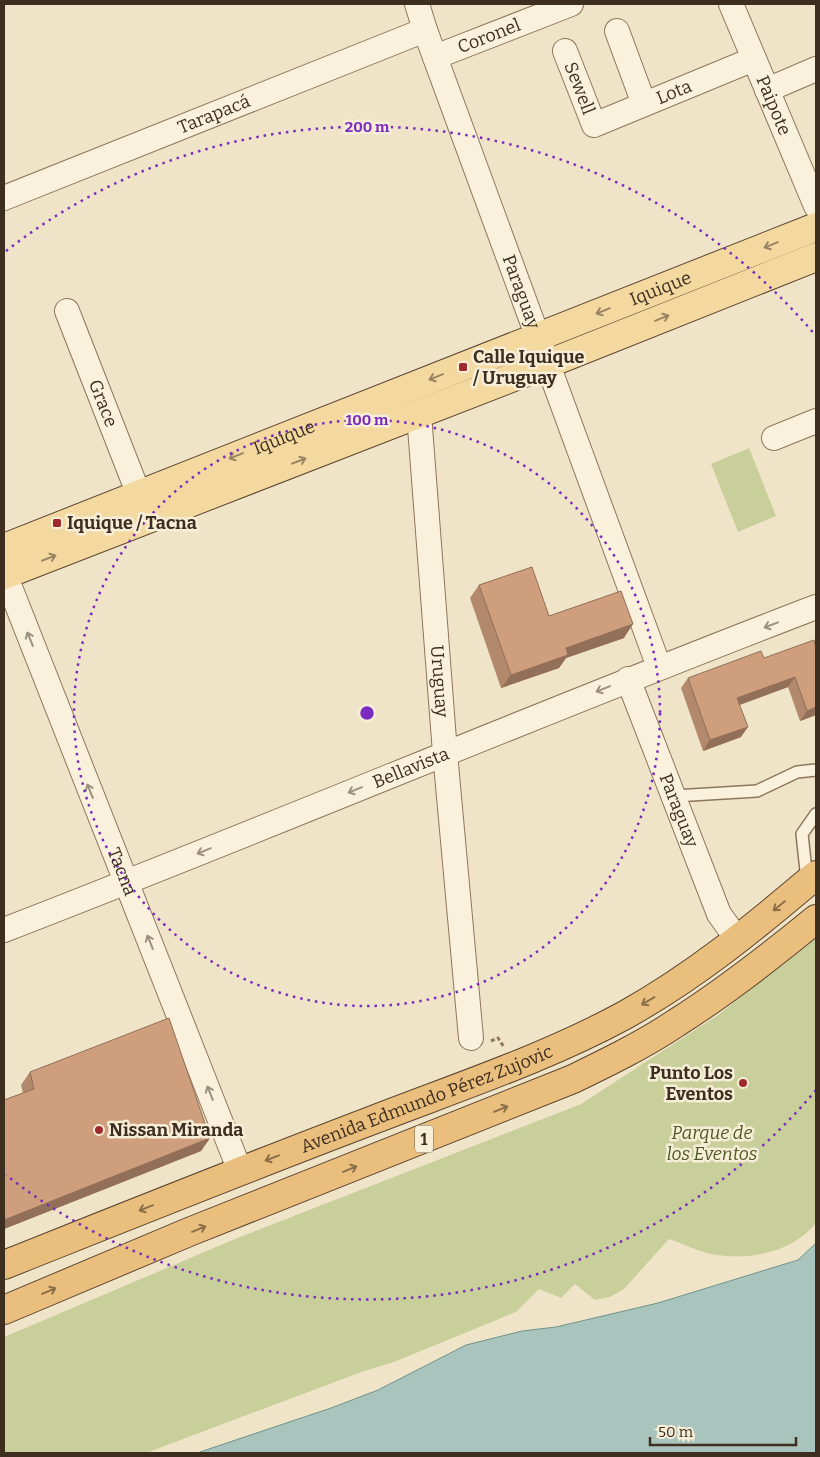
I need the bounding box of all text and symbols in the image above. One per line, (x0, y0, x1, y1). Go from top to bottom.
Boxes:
street label: Coronel (454, 14, 524, 58)
street label: Sewell (559, 59, 600, 118)
street label: Paipote (751, 72, 796, 139)
street label: Lota (653, 75, 695, 109)
street label: Tarapacá (175, 90, 253, 139)
text: 200 m (345, 118, 390, 136)
one-way arrow (764, 241, 779, 250)
street label: Paraguay (497, 252, 545, 332)
street label: Iquique (627, 266, 695, 311)
one-way arrow (596, 308, 611, 317)
one-way arrow (654, 313, 669, 322)
place label: Calle Iquique / Uruguay (472, 346, 585, 389)
marker: Calle Iquique / Uruguay (457, 361, 469, 373)
one-way arrow (429, 373, 444, 382)
street label: Grace (84, 376, 122, 430)
text: 100 m (346, 411, 389, 429)
street label: Iquique (250, 415, 318, 459)
one-way arrow (229, 452, 244, 461)
one-way arrow (290, 456, 306, 465)
place label: Iquique / Tacna (67, 512, 197, 534)
marker: Iquique / Tacna (51, 517, 63, 529)
one-way arrow (41, 553, 56, 562)
one-way arrow (763, 621, 778, 630)
one-way arrow (25, 632, 34, 647)
street label: Uruguay (426, 644, 453, 719)
one-way arrow (596, 685, 611, 695)
centre of rings (358, 704, 376, 722)
street label: Bellavista (369, 742, 452, 793)
street label: Paraguay (655, 770, 703, 851)
one-way arrow (85, 783, 94, 799)
one-way arrow (348, 785, 363, 795)
street label: Tacna (103, 844, 141, 899)
one-way arrow (197, 847, 212, 856)
one-way arrow (772, 900, 785, 911)
one-way arrow (145, 935, 154, 950)
one-way arrow (641, 997, 655, 1007)
street label: Avenida Edmundo Pérez Zujovic (297, 1040, 556, 1158)
place label: Punto Los Eventos (650, 1062, 733, 1105)
marker: Punto Los Eventos (737, 1077, 749, 1089)
one-way arrow (204, 1086, 214, 1101)
one-way arrow (493, 1103, 508, 1113)
place label: Nissan Miranda (109, 1119, 243, 1141)
park label: Parque de los Eventos (667, 1122, 758, 1165)
marker: Nissan Miranda (93, 1124, 105, 1136)
road number: 1 (415, 1126, 433, 1152)
one-way arrow (265, 1154, 280, 1164)
one-way arrow (342, 1163, 357, 1173)
one-way arrow (139, 1204, 155, 1213)
one-way arrow (191, 1223, 206, 1233)
one-way arrow (41, 1286, 56, 1295)
scale bar (650, 1414, 796, 1446)
text: 50 m (658, 1423, 694, 1441)

